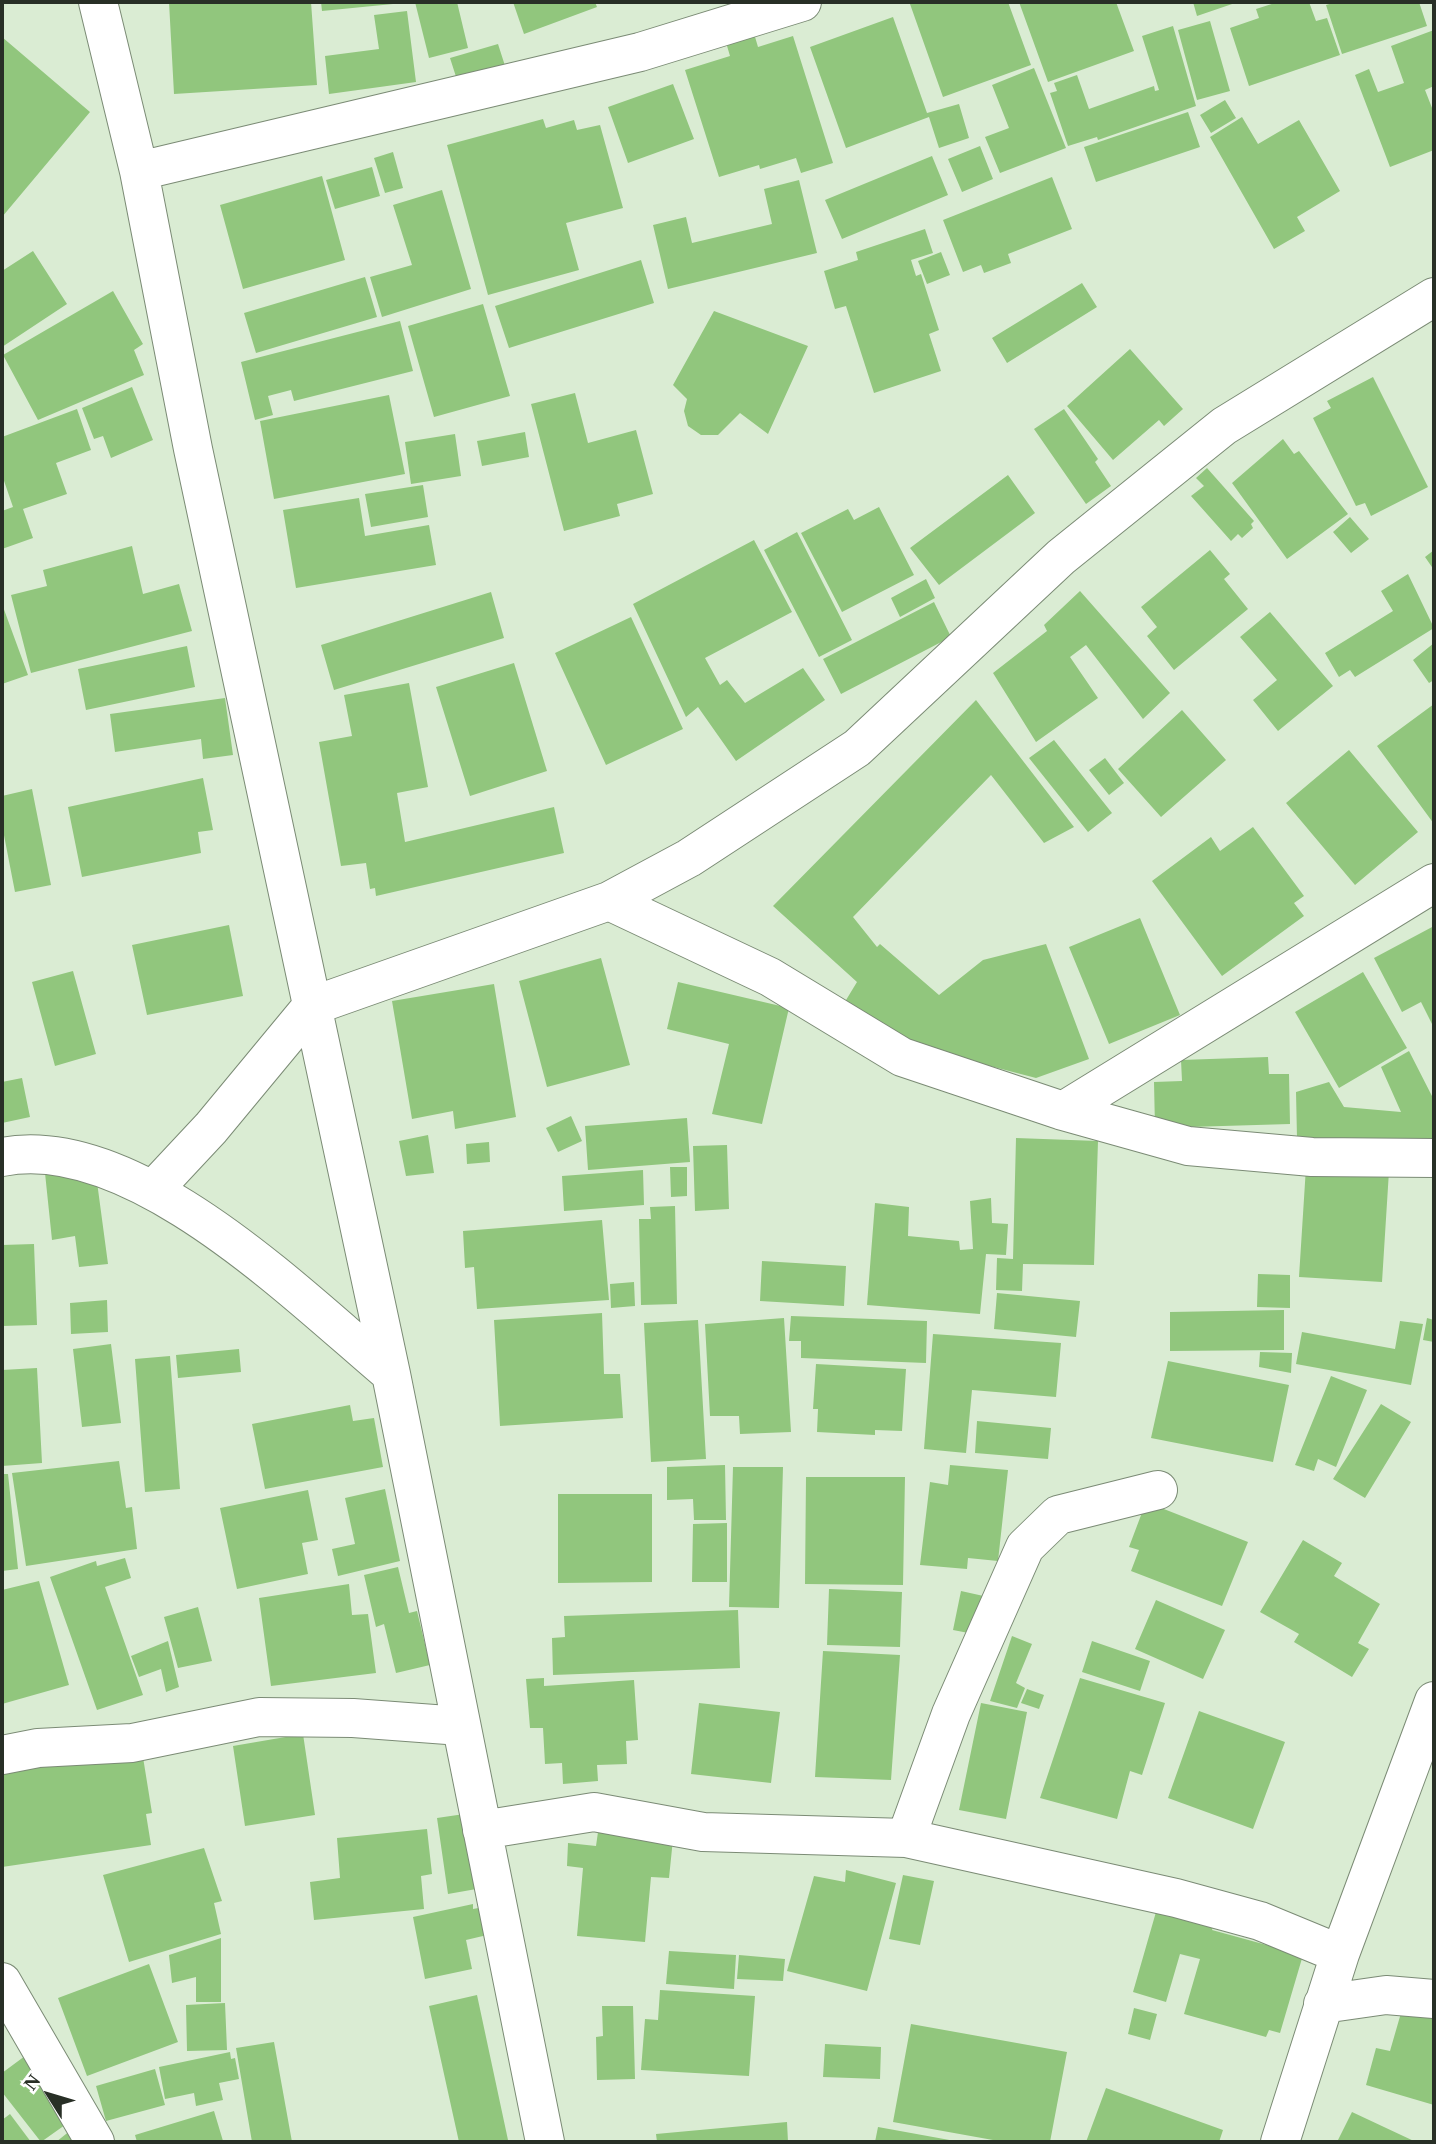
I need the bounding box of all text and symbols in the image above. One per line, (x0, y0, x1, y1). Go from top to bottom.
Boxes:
north arrow (14, 2060, 84, 2130)
text: N (19, 2070, 44, 2094)

